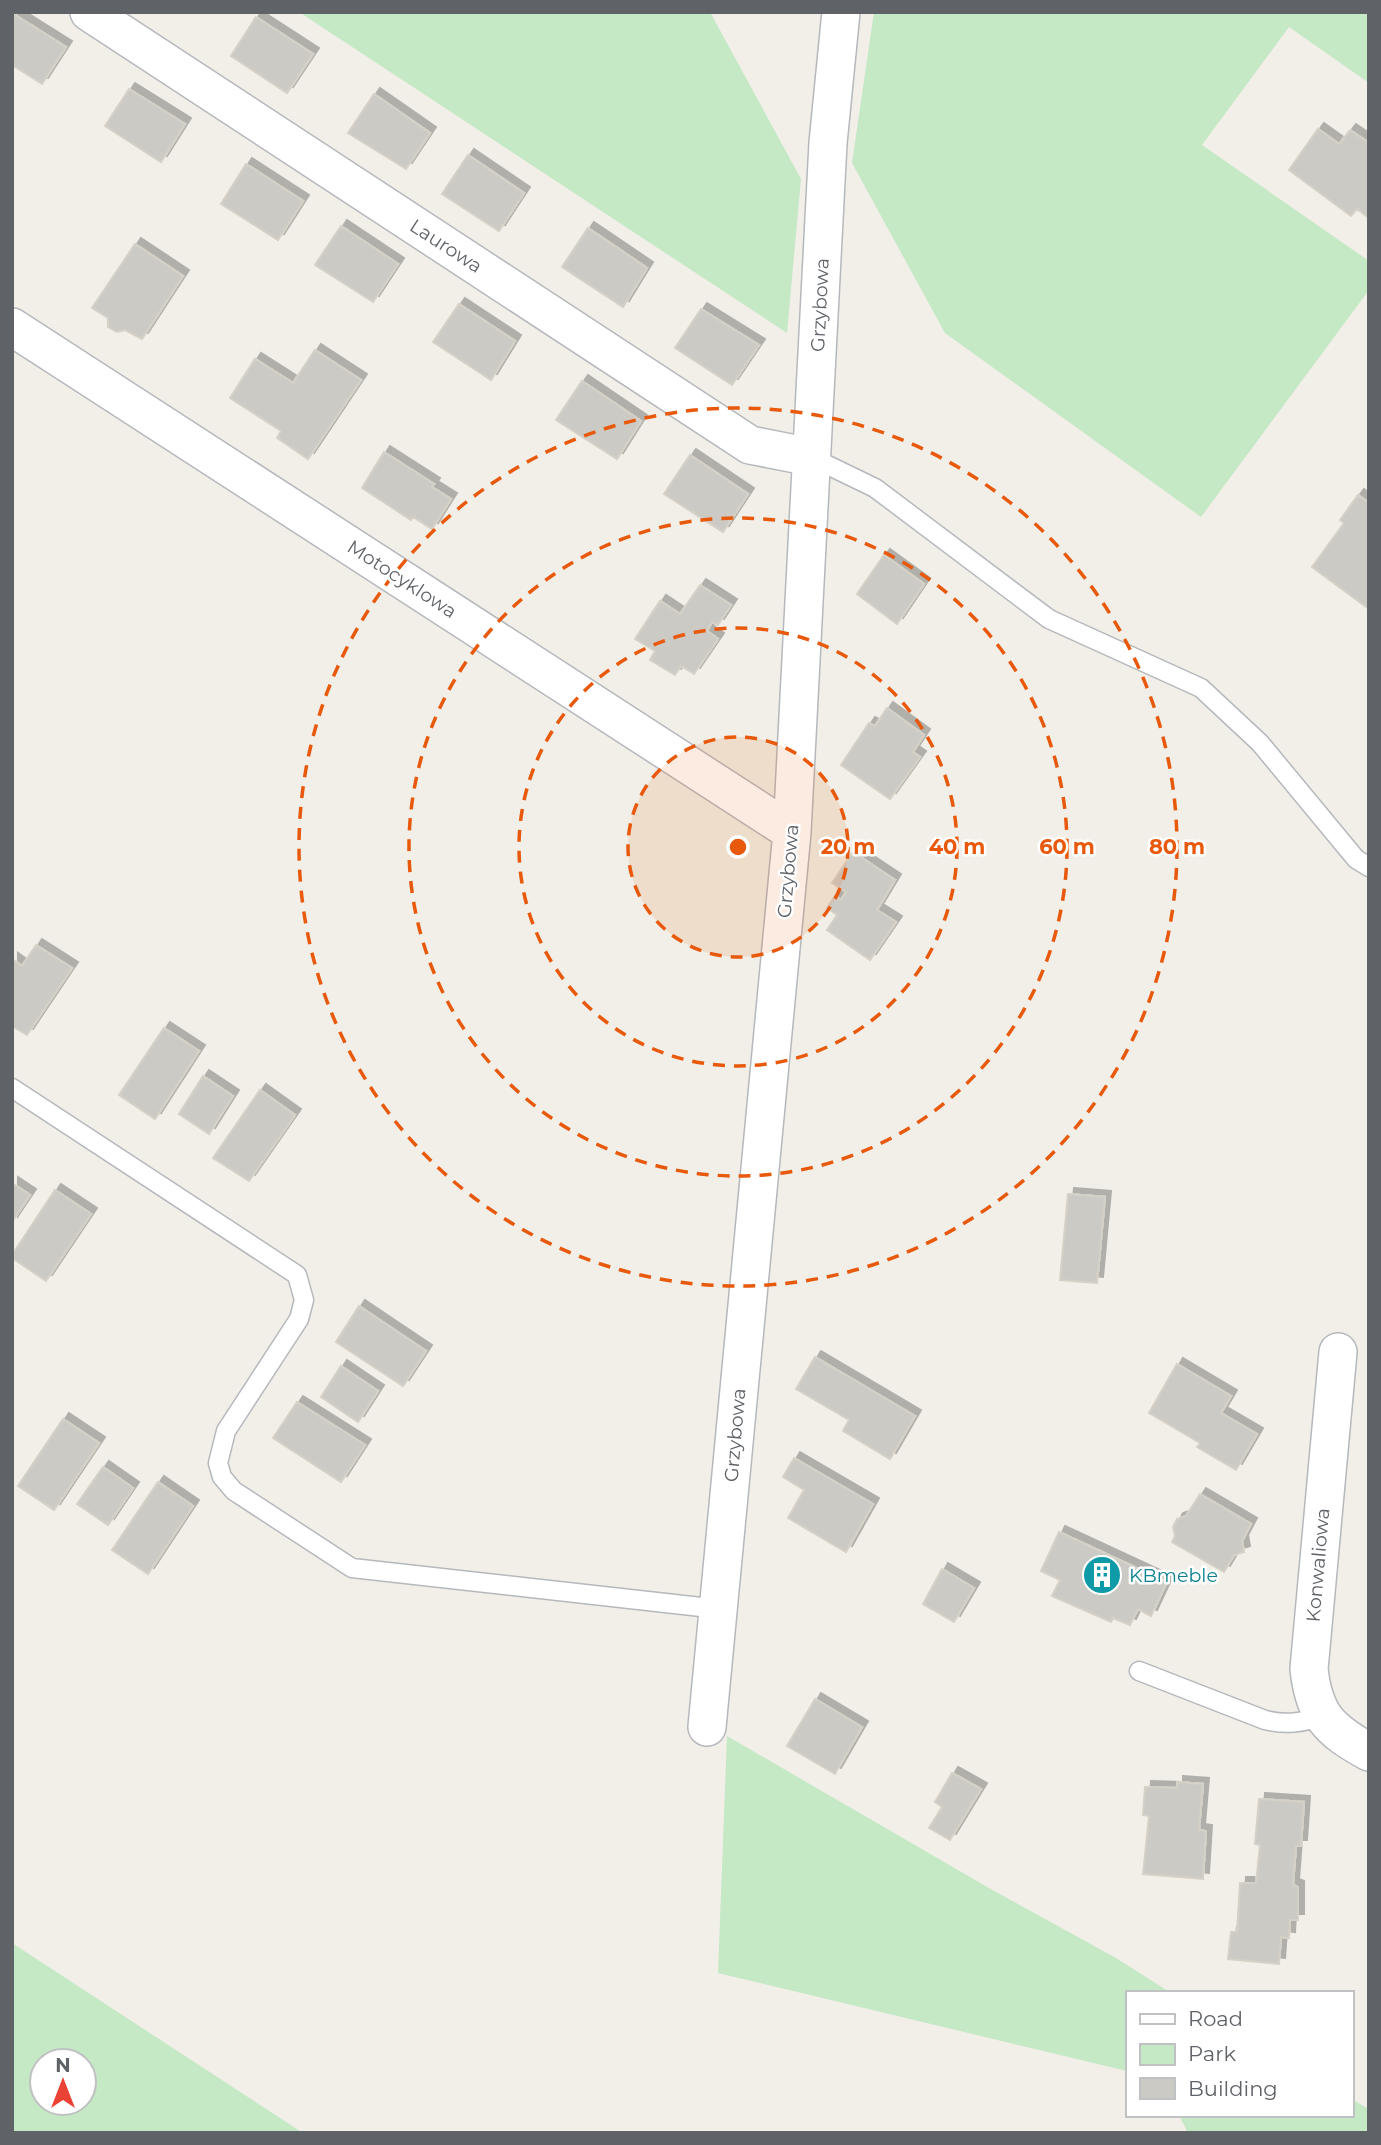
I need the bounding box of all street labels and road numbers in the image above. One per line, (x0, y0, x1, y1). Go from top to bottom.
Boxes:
street label: Laurowa (405, 214, 487, 278)
street label: Grzybowa (806, 257, 834, 353)
street label: Motocyklowa (343, 535, 461, 623)
street label: Grzybowa (772, 823, 804, 919)
street label: Grzybowa (719, 1387, 751, 1483)
street label: Konwaliowa (1302, 1507, 1334, 1623)

